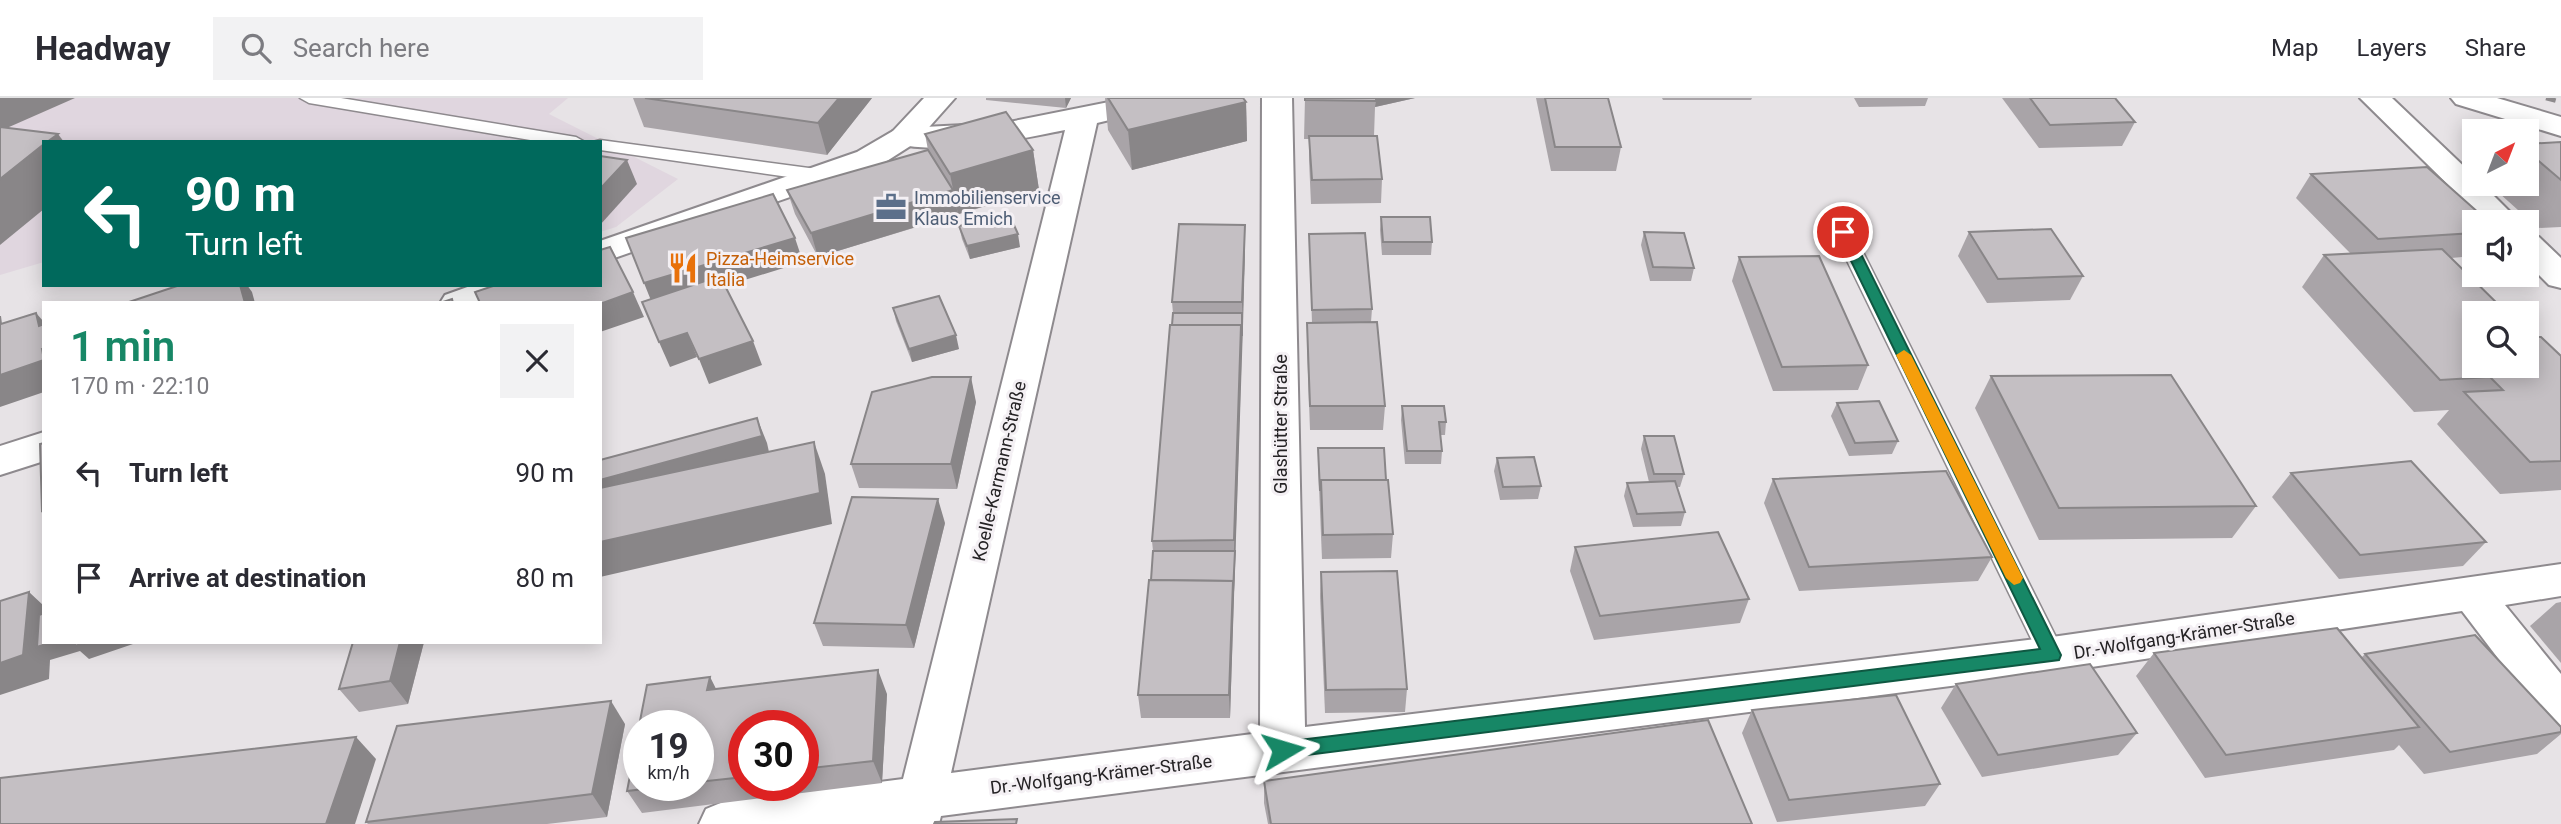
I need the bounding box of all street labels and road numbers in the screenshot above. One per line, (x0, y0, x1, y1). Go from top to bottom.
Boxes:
street label: Glashütter Straße (1270, 354, 1291, 494)
street label: Koelle-Karmann-Straße (968, 379, 1030, 563)
street label: Dr.-Wolfgang-Krämer-Straße (2072, 607, 2296, 663)
street label: Dr.-Wolfgang-Krämer-Straße (989, 750, 1213, 798)

